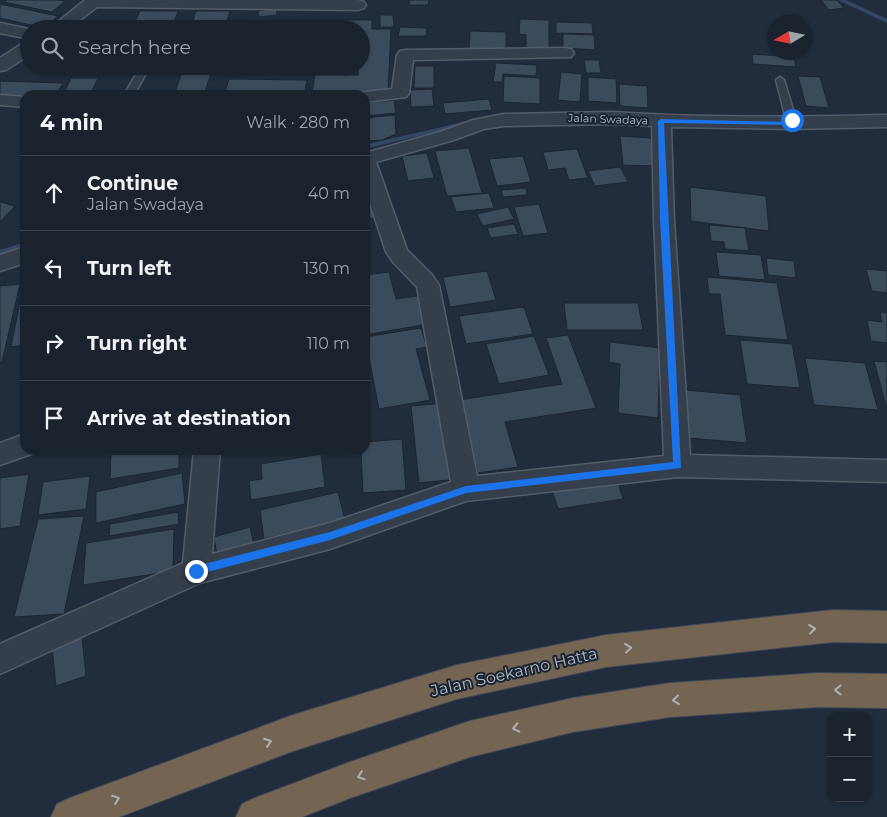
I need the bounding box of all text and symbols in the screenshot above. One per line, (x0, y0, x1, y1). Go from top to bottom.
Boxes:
north arrow (767, 15, 812, 60)
search box (20, 20, 370, 75)
icon: search (38, 34, 66, 62)
text: Search here (78, 36, 191, 59)
route start (781, 109, 804, 132)
text: 4 min (40, 110, 103, 135)
street label: Jalan Swadaya (567, 111, 648, 127)
text: Walk · 280 m (246, 113, 350, 132)
text: Continue (87, 172, 178, 195)
icon: ahead (40, 179, 68, 207)
text: 40 m (308, 184, 350, 203)
text: Jalan Swadaya (87, 195, 204, 214)
icon: left (40, 254, 68, 282)
text: Turn left (87, 257, 172, 280)
text: 130 m (303, 259, 350, 278)
icon: right (40, 329, 68, 357)
text: Turn right (87, 332, 187, 355)
text: 110 m (307, 334, 350, 353)
icon: arrive (40, 404, 68, 432)
text: Arrive at destination (87, 407, 291, 430)
route end (185, 560, 208, 583)
one-way arrow (809, 624, 817, 635)
one-way arrow (624, 643, 632, 654)
street label: Jalan Soekarno Hatta (428, 644, 599, 701)
one-way arrow (834, 685, 842, 695)
one-way arrow (672, 694, 680, 705)
map controls (827, 712, 872, 802)
button: + (827, 712, 872, 757)
one-way arrow (512, 722, 521, 733)
one-way arrow (263, 738, 272, 748)
button: − (827, 757, 872, 802)
one-way arrow (357, 770, 366, 780)
one-way arrow (111, 795, 120, 806)

